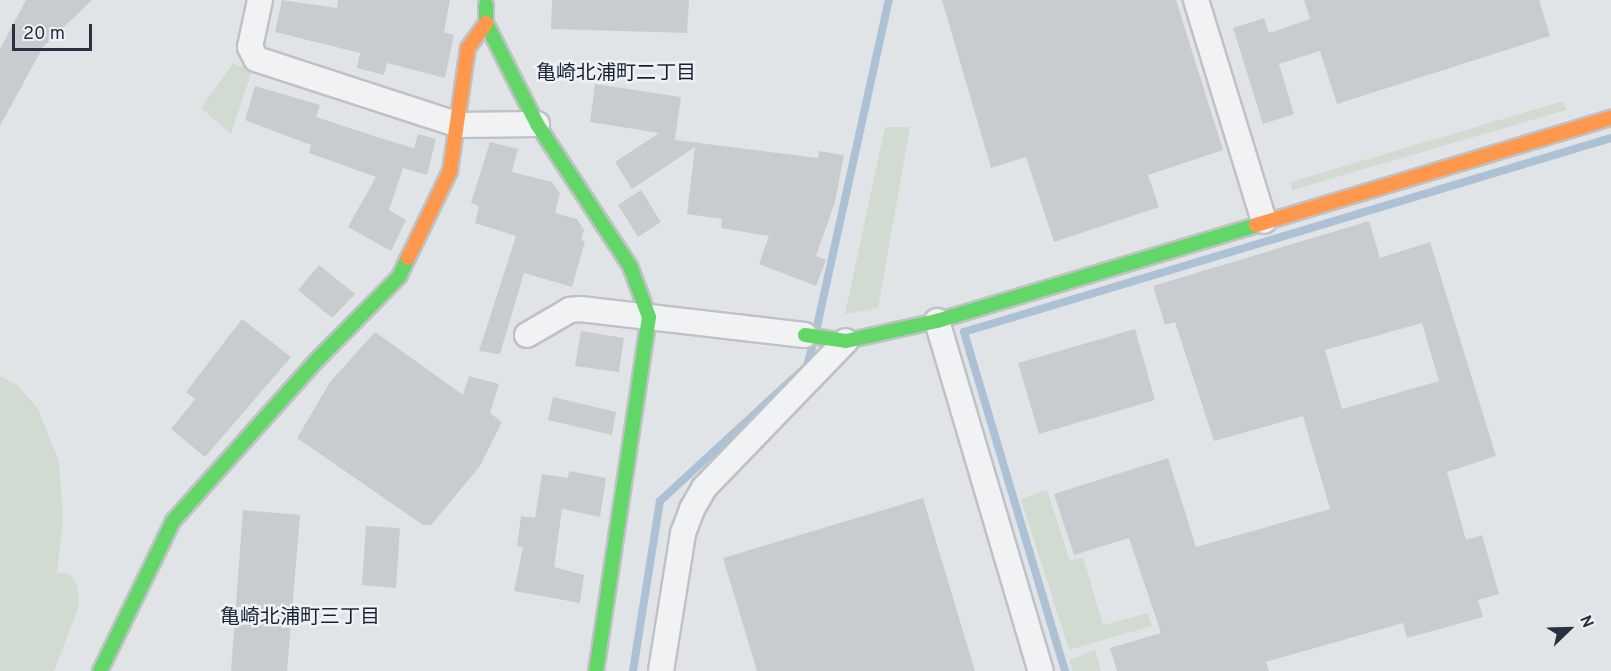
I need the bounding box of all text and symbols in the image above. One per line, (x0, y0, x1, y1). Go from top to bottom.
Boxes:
scale bar (15, 12, 94, 50)
text: 20 m (23, 23, 65, 46)
district label: 亀崎北浦町二丁目 (536, 62, 696, 86)
north arrow (1539, 599, 1599, 659)
district label: 亀崎北浦町三丁目 (220, 606, 380, 630)
text: N (1574, 613, 1597, 631)

